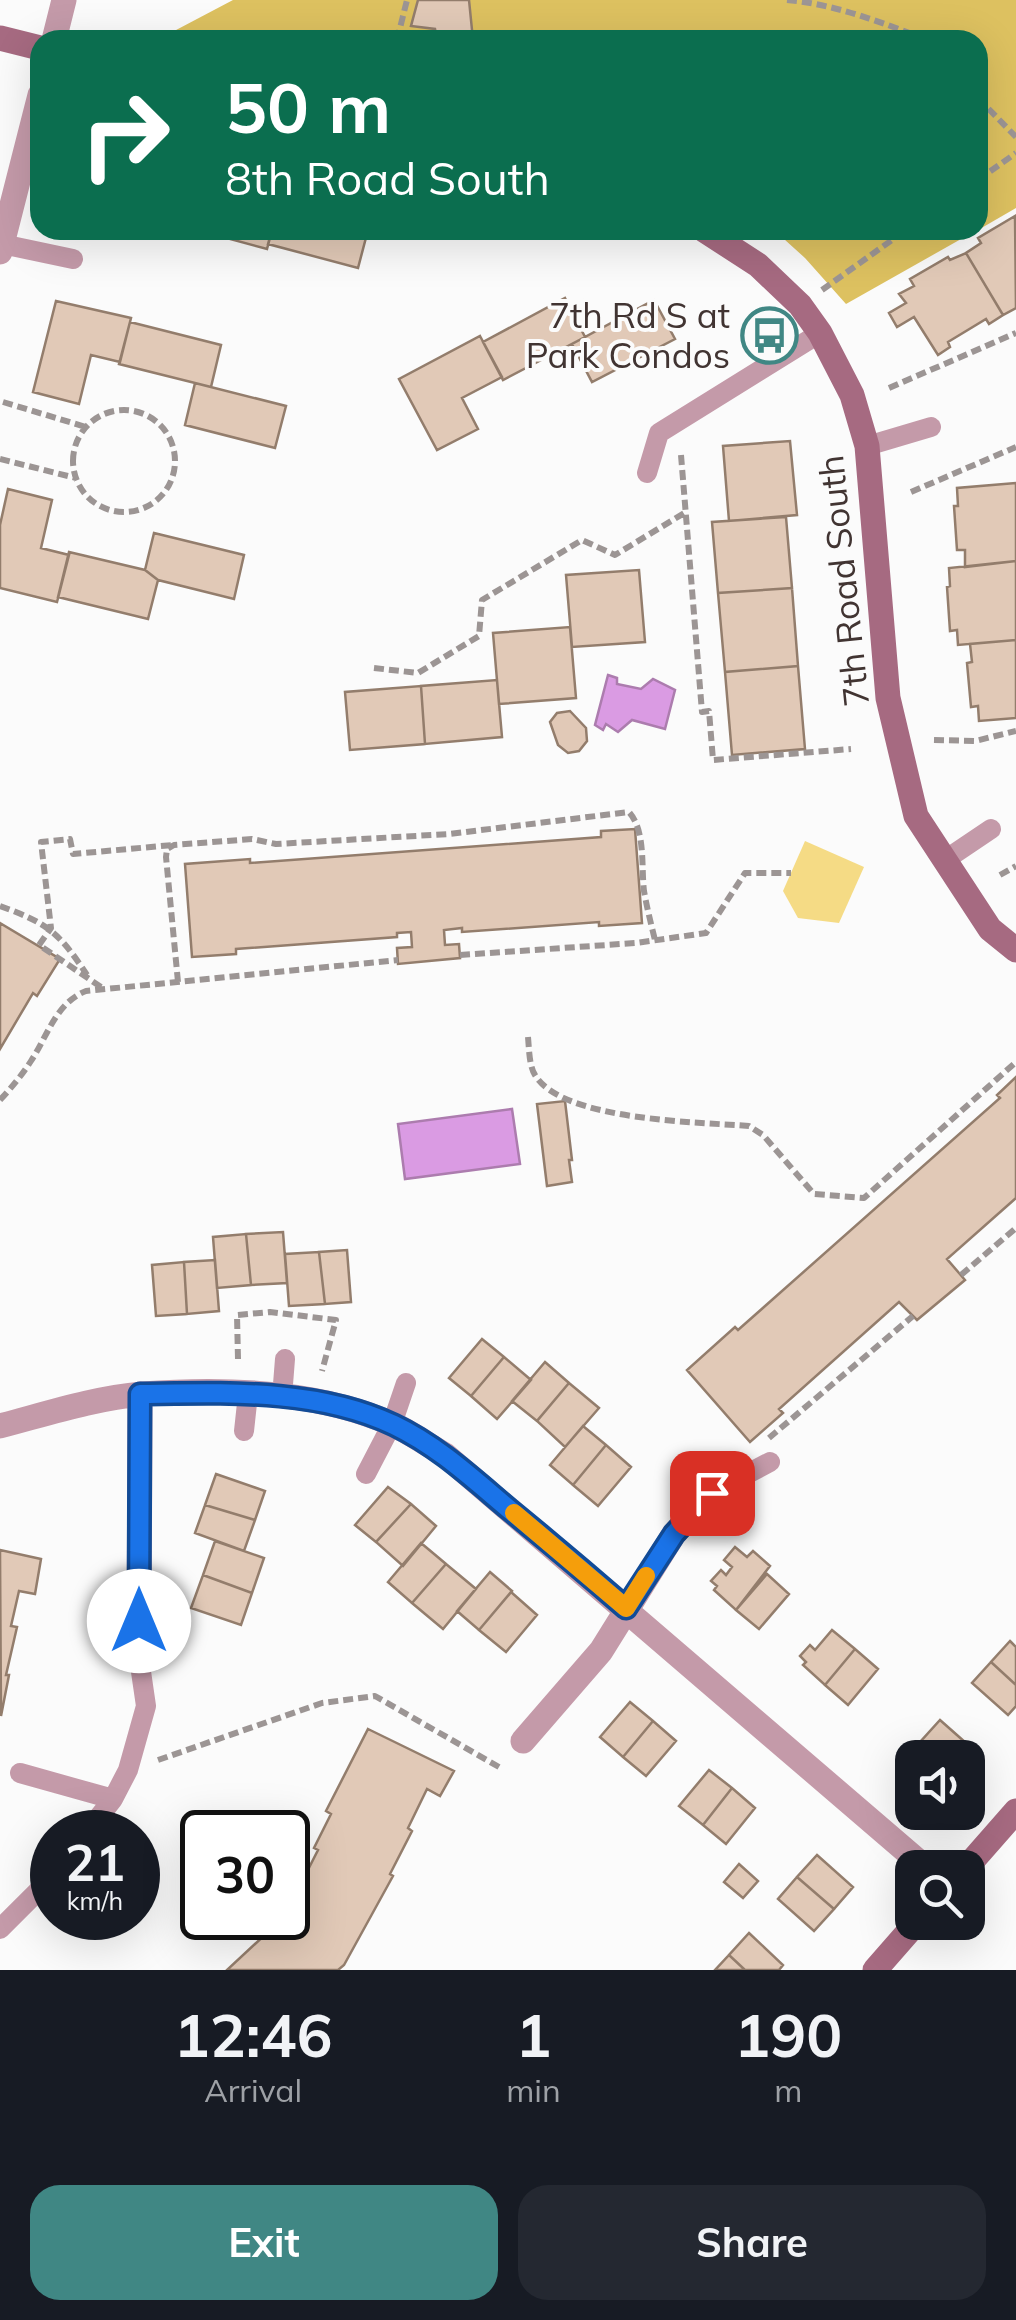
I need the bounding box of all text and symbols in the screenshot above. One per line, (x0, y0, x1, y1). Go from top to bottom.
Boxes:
text: 50 m (225, 63, 391, 151)
icon: right (60, 70, 190, 200)
text: 8th Road South (225, 150, 550, 206)
place label: 7th Rd S at Park Condos (526, 293, 730, 377)
bus stop icon: 7th Rd S at Park Condos (739, 306, 799, 366)
street label: 7th Road South (808, 453, 878, 709)
pin (670, 1451, 755, 1536)
icon: arrive (685, 1466, 740, 1521)
position arrow (87, 1569, 191, 1673)
map controls (895, 1740, 985, 1940)
button: sound (895, 1740, 985, 1830)
speed limit sign: 30 (180, 1810, 310, 1940)
text: 21 (65, 1831, 125, 1894)
button: search (895, 1850, 985, 1940)
text: km/h (67, 1885, 123, 1916)
text: 12:46 (174, 1997, 333, 2072)
text: 1 (515, 1997, 551, 2072)
text: 190 (734, 1997, 842, 2072)
text: Arrival (204, 2070, 302, 2110)
text: min (506, 2070, 561, 2110)
text: m (774, 2070, 802, 2110)
button: Exit (30, 2185, 498, 2300)
button: Share (518, 2185, 986, 2300)

